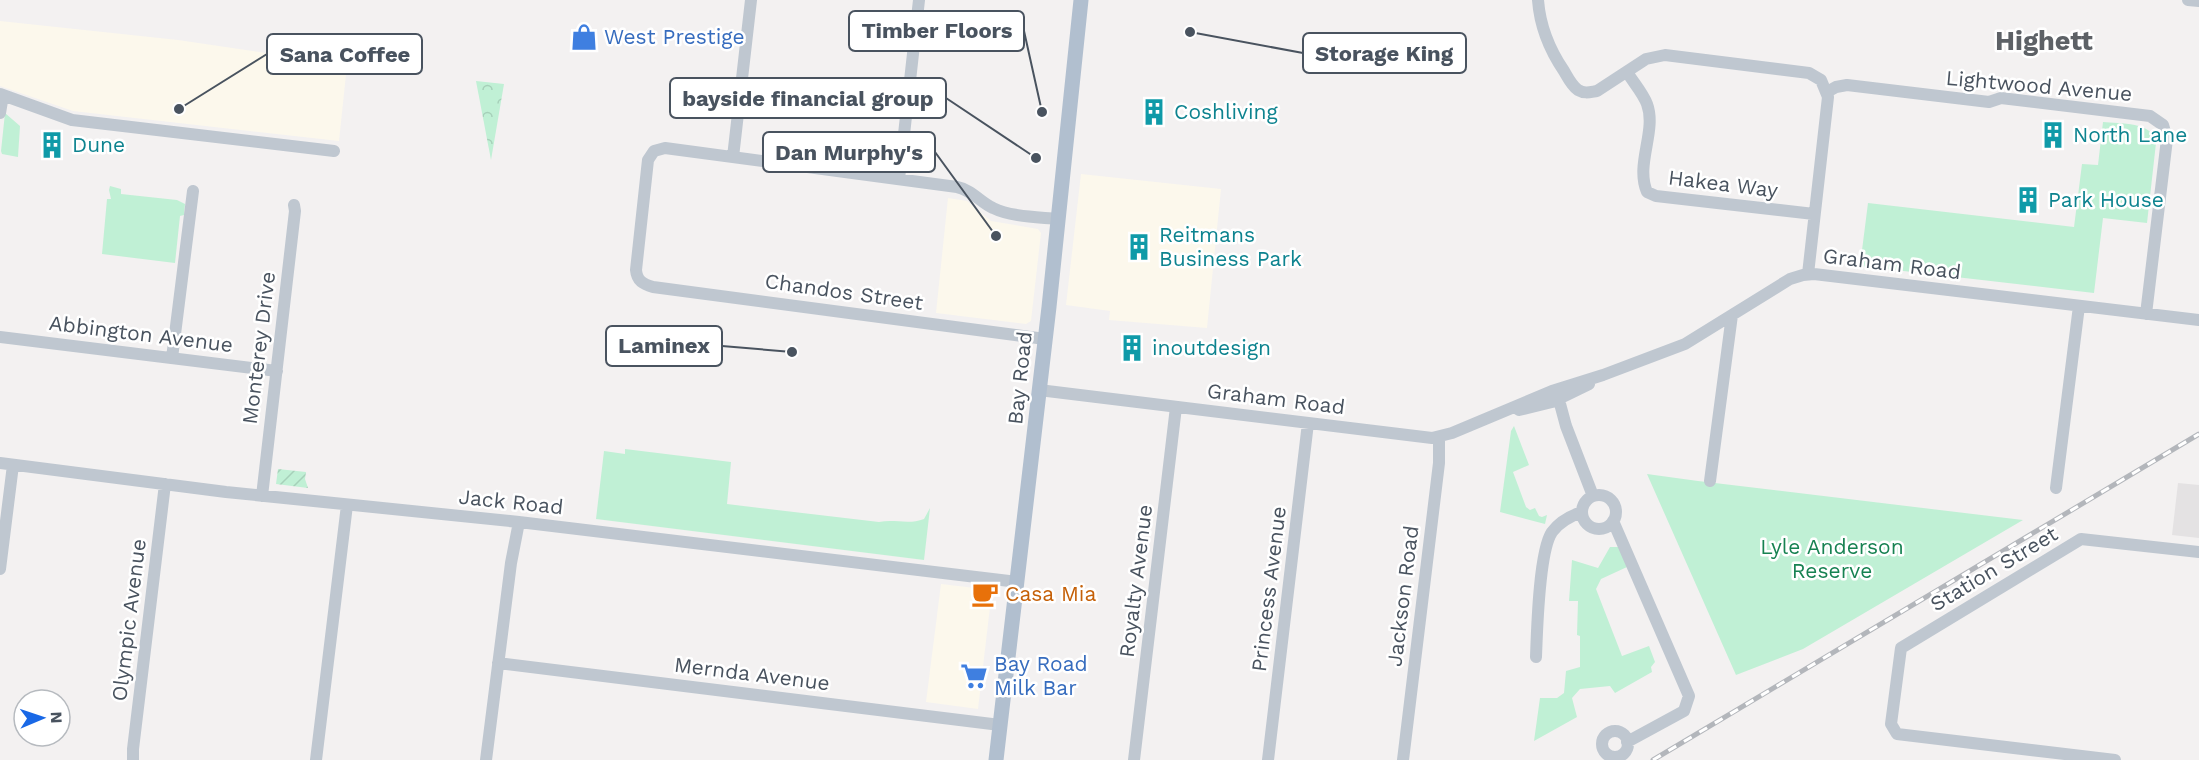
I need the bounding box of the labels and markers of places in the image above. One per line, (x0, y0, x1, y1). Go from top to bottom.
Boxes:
callout: Timber Floors (849, 11, 1024, 51)
shop icon: West Prestige (569, 22, 599, 52)
place label: West Prestige (604, 24, 745, 49)
callout: Storage King (1303, 33, 1466, 73)
callout: Sana Coffee (267, 34, 422, 74)
callout: bayside financial group (670, 78, 946, 118)
building icon: Coshliving (1139, 97, 1169, 127)
place label: Coshliving (1174, 99, 1279, 124)
building icon: North Lane (2038, 120, 2068, 150)
place label: North Lane (2073, 122, 2187, 147)
building icon: Dune (37, 130, 67, 160)
place label: Dune (72, 132, 125, 157)
callout: Dan Murphy's (763, 132, 935, 172)
building icon: Park House (2013, 185, 2043, 215)
place label: Park House (2048, 187, 2164, 212)
place label: Reitmans Business Park (1159, 222, 1302, 271)
building icon: Reitmans Business Park (1124, 232, 1154, 262)
callout: Laminex (606, 326, 722, 366)
building icon: inoutdesign (1117, 333, 1147, 363)
place label: inoutdesign (1152, 335, 1271, 360)
cafe icon: Casa Mia (970, 579, 1000, 609)
place label: Casa Mia (1005, 581, 1096, 606)
place label: Bay Road Milk Bar (994, 651, 1088, 700)
supermarket icon: Bay Road Milk Bar (959, 661, 989, 691)

